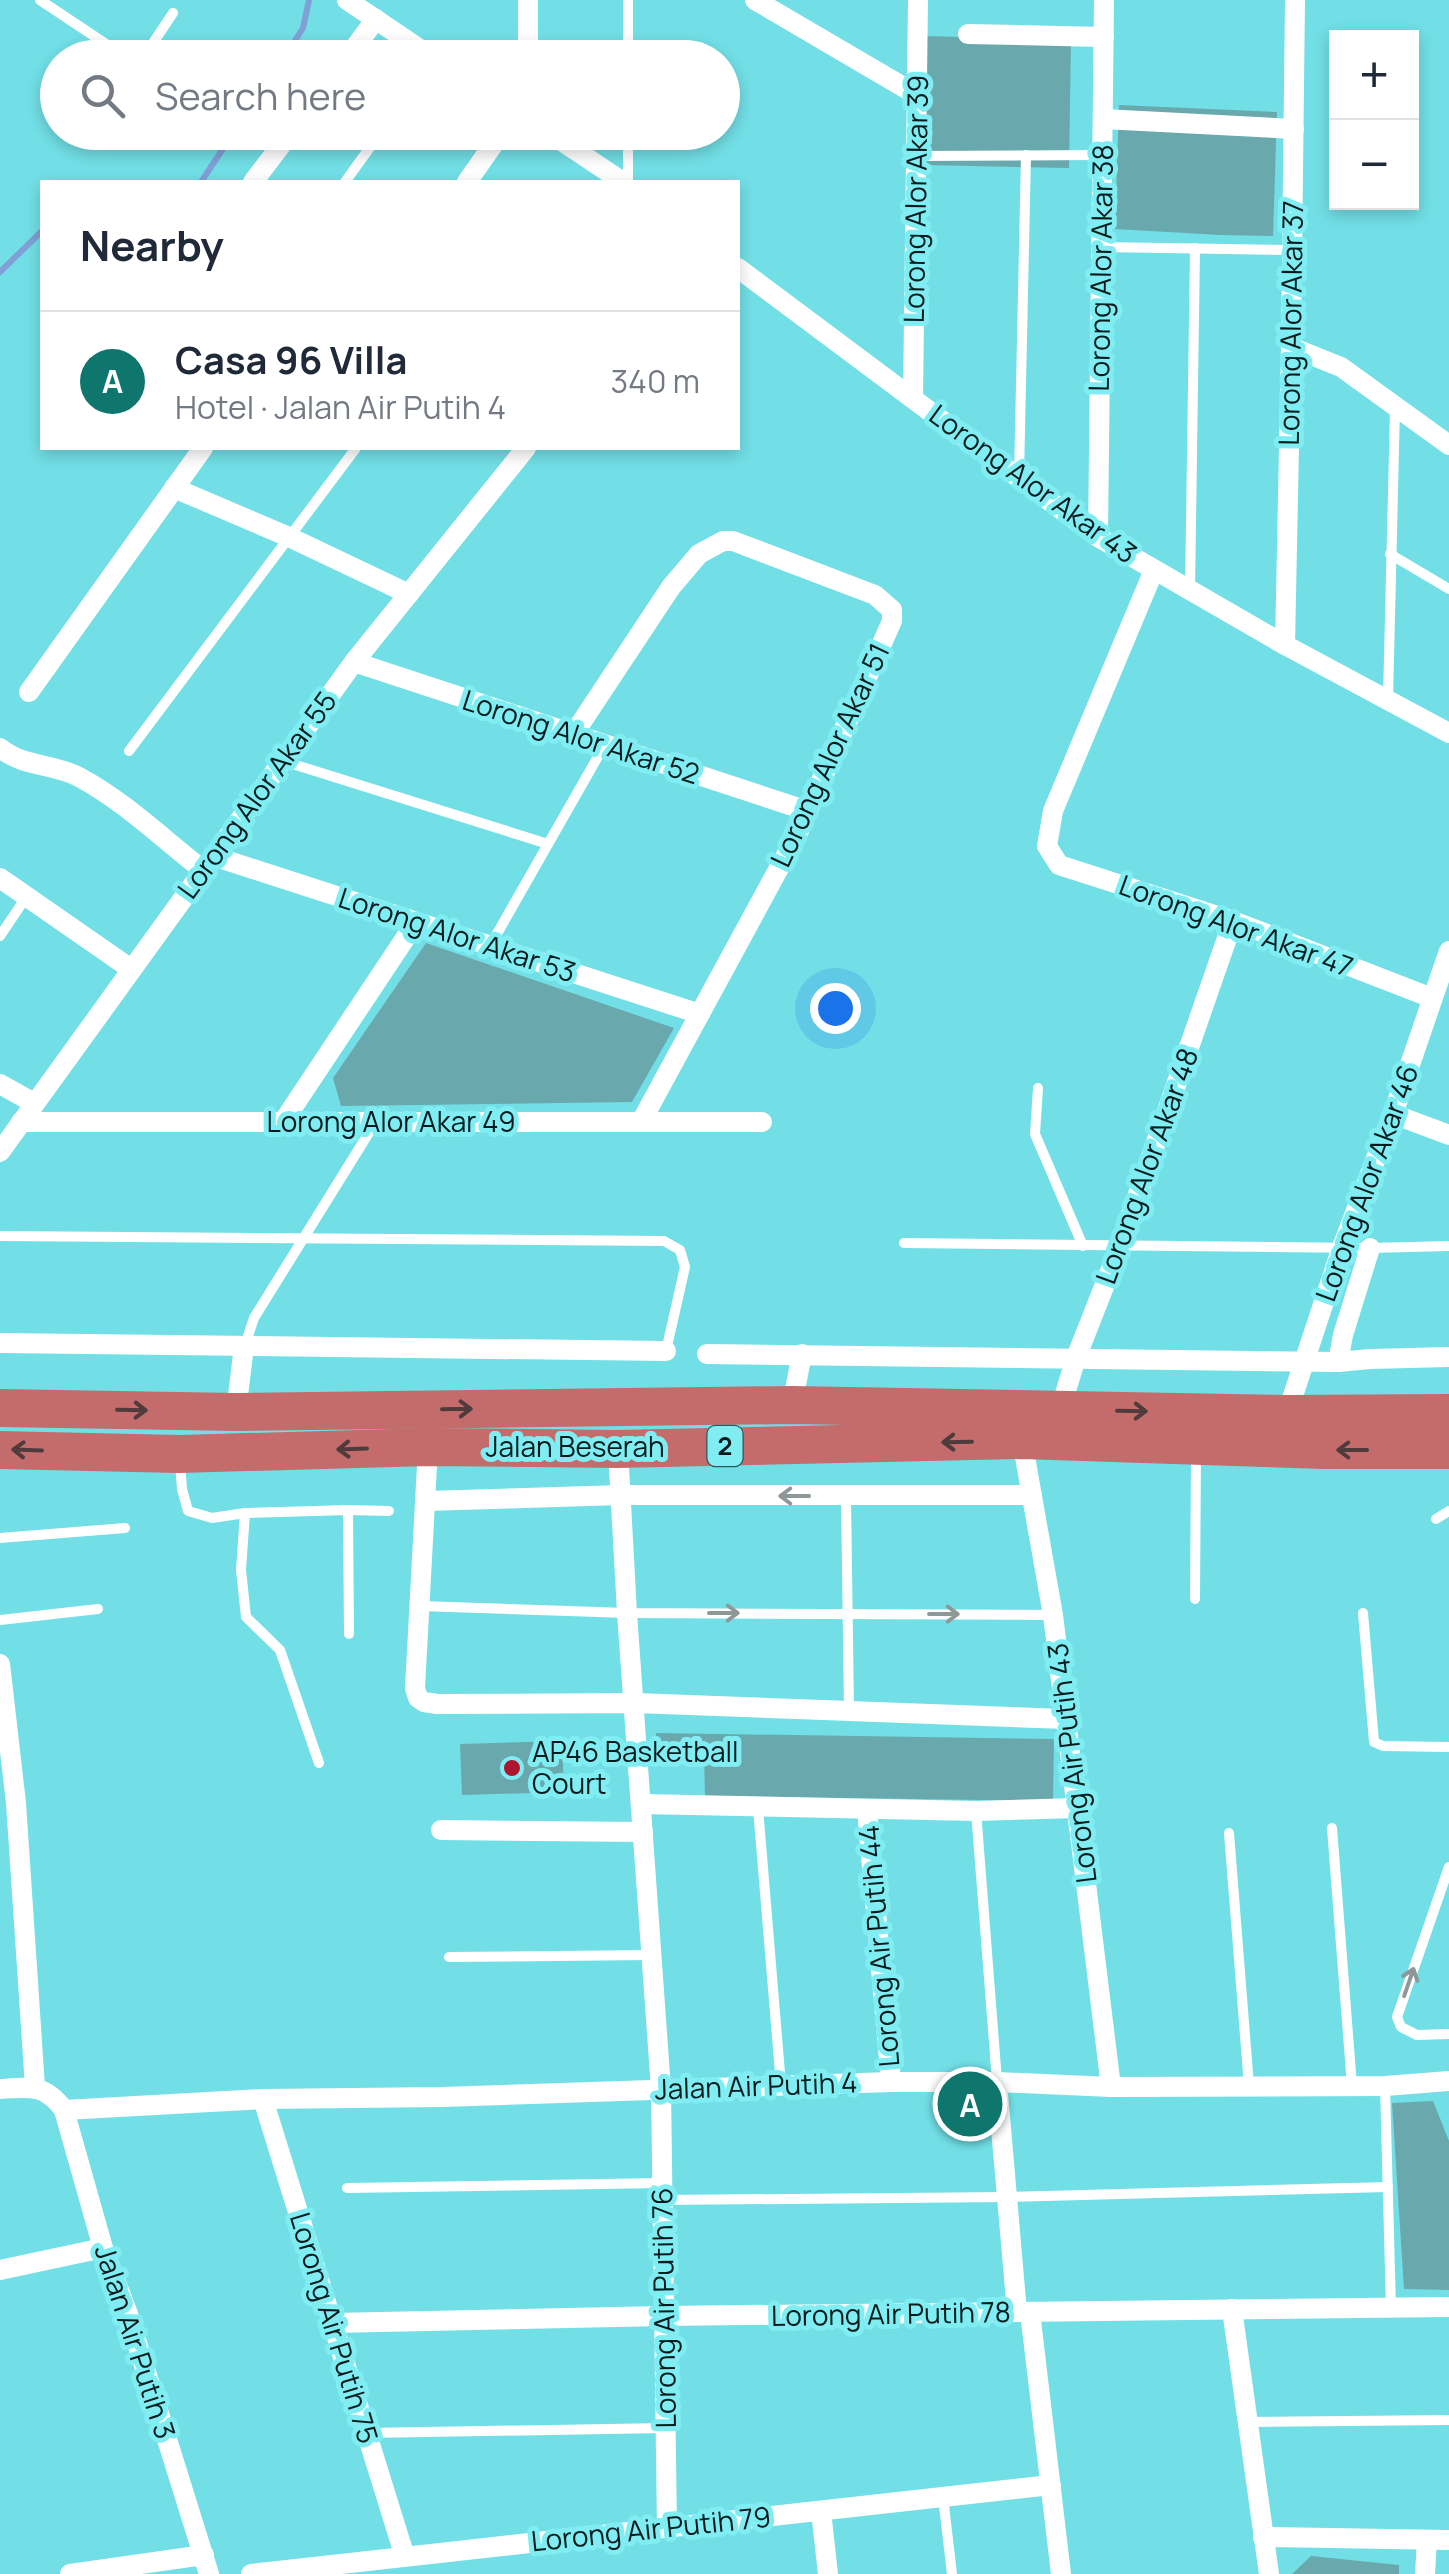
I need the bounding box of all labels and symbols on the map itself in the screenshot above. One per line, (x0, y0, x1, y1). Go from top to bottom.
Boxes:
street label: Lorong Alor Akar 39 (894, 75, 936, 323)
street label: Lorong Alor Akar 38 (1079, 144, 1121, 392)
street label: Lorong Alor Akar 37 (1269, 200, 1311, 446)
street label: Lorong Alor Akar 43 (922, 395, 1145, 571)
street label: Lorong Alor Akar 51 (761, 637, 898, 873)
street label: Lorong Alor Akar 52 (458, 680, 705, 792)
street label: Lorong Alor Akar 55 (168, 683, 344, 906)
street label: Lorong Alor Akar 47 (1114, 865, 1358, 985)
street label: Lorong Alor Akar 53 (334, 878, 581, 990)
your location (810, 983, 861, 1034)
street label: Lorong Alor Akar 48 (1086, 1043, 1206, 1289)
street label: Lorong Alor Akar 46 (1306, 1059, 1427, 1306)
street label: Lorong Alor Akar 49 (266, 1102, 516, 1140)
one-way arrow (116, 1400, 148, 1420)
one-way arrow (440, 1400, 473, 1418)
one-way arrow (1116, 1402, 1148, 1420)
road number: 2 (708, 1426, 742, 1466)
street label: Jalan Beserah (485, 1427, 665, 1465)
one-way arrow (941, 1432, 973, 1451)
one-way arrow (336, 1440, 368, 1459)
one-way arrow (1336, 1440, 1368, 1460)
one-way arrow (11, 1441, 43, 1460)
one-way arrow (779, 1487, 811, 1506)
one-way arrow (708, 1604, 740, 1622)
one-way arrow (926, 1604, 959, 1624)
street label: Lorong Air Putih 43 (1037, 1641, 1105, 1885)
place label: AP46 Basketball Court (532, 1732, 739, 1802)
marker: AP46 Basketball Court (501, 1757, 523, 1779)
street label: Lorong Air Putih 44 (848, 1823, 908, 2069)
one-way arrow (1402, 1967, 1420, 1998)
street label: Jalan Air Putih 4 (654, 2062, 858, 2108)
pin: A (938, 2066, 1002, 2142)
street label: Lorong Air Putih 76 (642, 2187, 684, 2429)
street label: Lorong Air Putih 75 (282, 2208, 388, 2448)
street label: Jalan Air Putih 3 (87, 2240, 185, 2444)
street label: Lorong Air Putih 78 (771, 2292, 1011, 2334)
street label: Lorong Air Putih 79 (529, 2497, 773, 2559)

